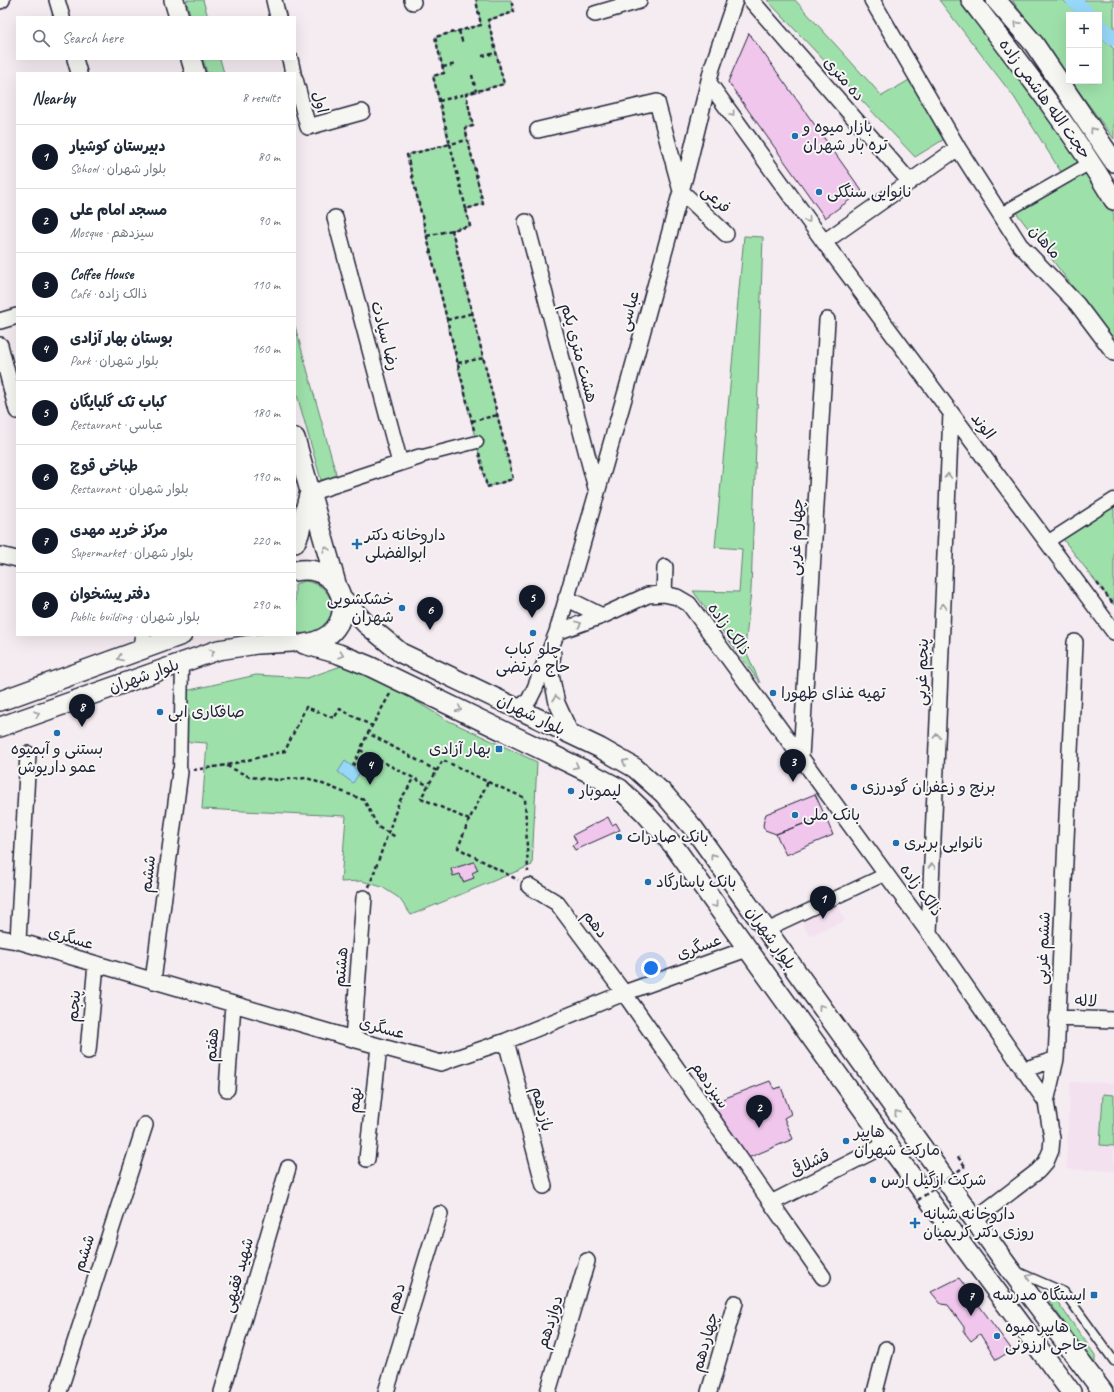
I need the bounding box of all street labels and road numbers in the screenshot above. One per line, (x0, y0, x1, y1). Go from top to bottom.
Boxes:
street label: حجت الله هاشمی زاده (995, 35, 1095, 163)
street label: ده متری (819, 53, 869, 105)
street label: اول (307, 89, 333, 115)
street label: فرعی (697, 180, 735, 218)
street label: ماهان (1025, 221, 1065, 263)
street label: عباسی (614, 288, 644, 334)
street label: رضا سیادت (366, 299, 404, 373)
street label: هشت متری یکم (554, 301, 602, 405)
street label: الوند (966, 409, 1000, 443)
street label: چهارم غربی (784, 498, 810, 576)
street label: ذالک زاده (703, 599, 755, 659)
street label: پنجم غربی (911, 638, 935, 706)
street label: بلوار شهران (106, 655, 182, 697)
street label: بلوار شهران (494, 690, 568, 740)
street label: ششم (136, 854, 162, 894)
street label: ذالک زاده (895, 860, 947, 920)
street label: بلوار شهران (741, 902, 801, 974)
street label: دهم (576, 906, 612, 943)
street label: ششم غربی (1031, 911, 1057, 985)
street label: عسگری (46, 922, 96, 954)
street label: عسگری (674, 930, 724, 964)
street label: هشتم (329, 946, 355, 988)
street label: پنجم (63, 989, 87, 1023)
street label: لاله (1074, 991, 1098, 1011)
street label: عسگری (357, 1012, 407, 1044)
street label: هفتم (201, 1027, 225, 1063)
street label: سیزدهم (685, 1058, 733, 1114)
street label: یازدهم (525, 1085, 557, 1134)
street label: نهم (344, 1086, 368, 1114)
street label: قشلاقی (786, 1144, 833, 1181)
street label: ششم (69, 1232, 101, 1275)
street label: شهید فقیهی (218, 1235, 258, 1315)
street label: دهم (382, 1281, 412, 1316)
street label: دوازدهم (532, 1293, 569, 1352)
street label: چهاردهم (687, 1310, 725, 1375)

